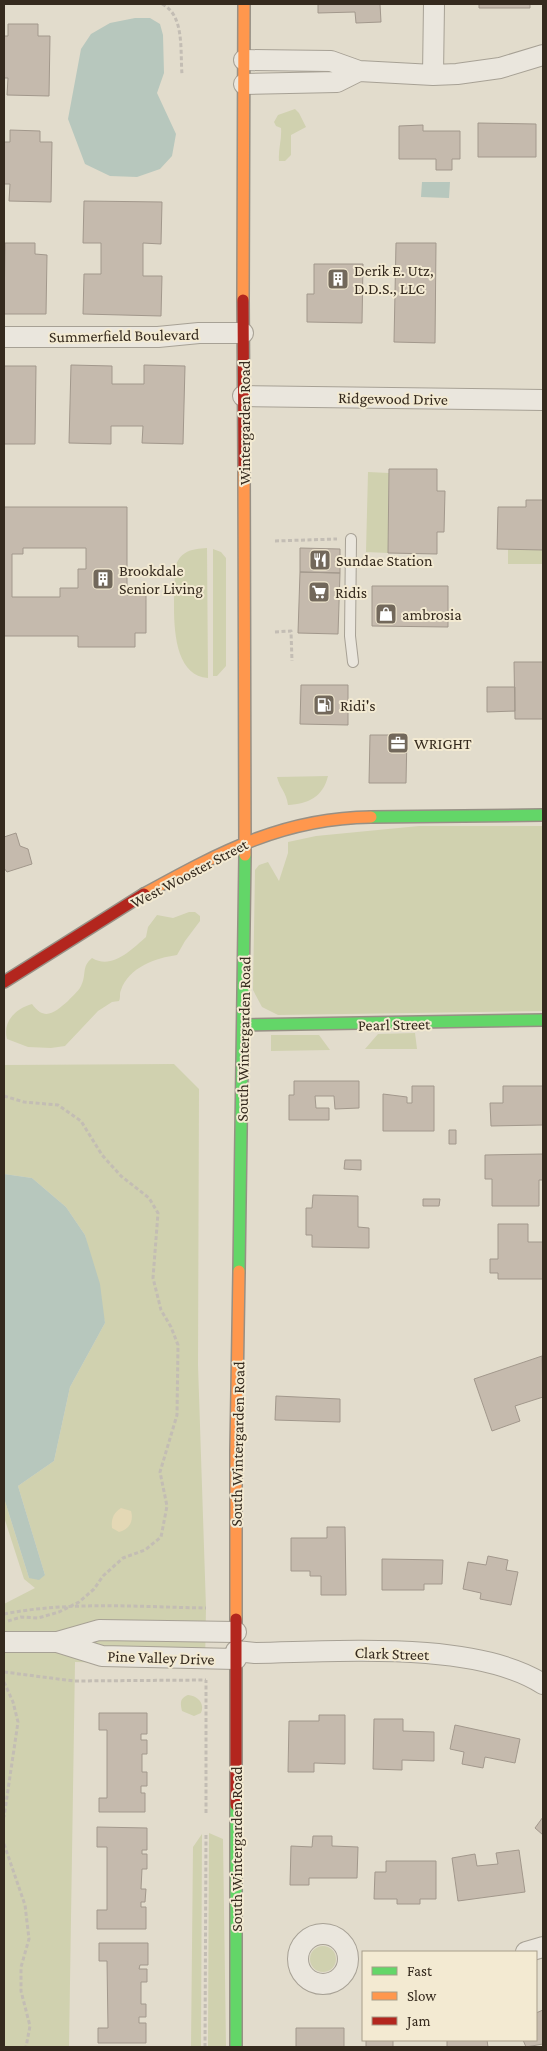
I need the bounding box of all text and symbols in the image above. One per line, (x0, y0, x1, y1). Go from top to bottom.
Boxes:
place label: Derik E. Utz, D.D.S., LLC (354, 262, 434, 297)
building icon: Derik E. Utz, D.D.S., LLC (326, 267, 350, 291)
street label: Summerfield Boulevard (49, 326, 200, 345)
street label: Wintergarden Road (236, 360, 254, 485)
street label: Ridgewood Drive (338, 389, 448, 409)
restaurant icon: Sundae Station (308, 548, 332, 572)
place label: Sundae Station (336, 552, 433, 569)
place label: Brookdale Senior Living (119, 562, 203, 598)
building icon: Brookdale Senior Living (91, 567, 115, 591)
supermarket icon: Ridis (307, 580, 331, 604)
place label: Ridis (335, 584, 367, 601)
shop icon: ambrosia (374, 602, 398, 626)
place label: ambrosia (402, 606, 462, 623)
fuel station icon: Ridi's (312, 693, 336, 717)
place label: Ridi's (340, 697, 376, 714)
office icon: WRIGHT (386, 731, 410, 755)
place label: WRIGHT (414, 735, 472, 752)
street label: West Wooster Street (128, 835, 251, 912)
street label: South Wintergarden Road (234, 956, 254, 1122)
street label: Pearl Street (358, 1015, 431, 1034)
street label: South Wintergarden Road (228, 1361, 248, 1527)
street label: Clark Street (354, 1644, 430, 1663)
street label: Pine Valley Drive (107, 1647, 215, 1669)
street label: South Wintergarden Road (228, 1766, 246, 1932)
legend (362, 1951, 537, 2041)
text: Fast (407, 1963, 433, 1979)
text: Slow (407, 1988, 437, 2004)
text: Jam (405, 2013, 430, 2030)

